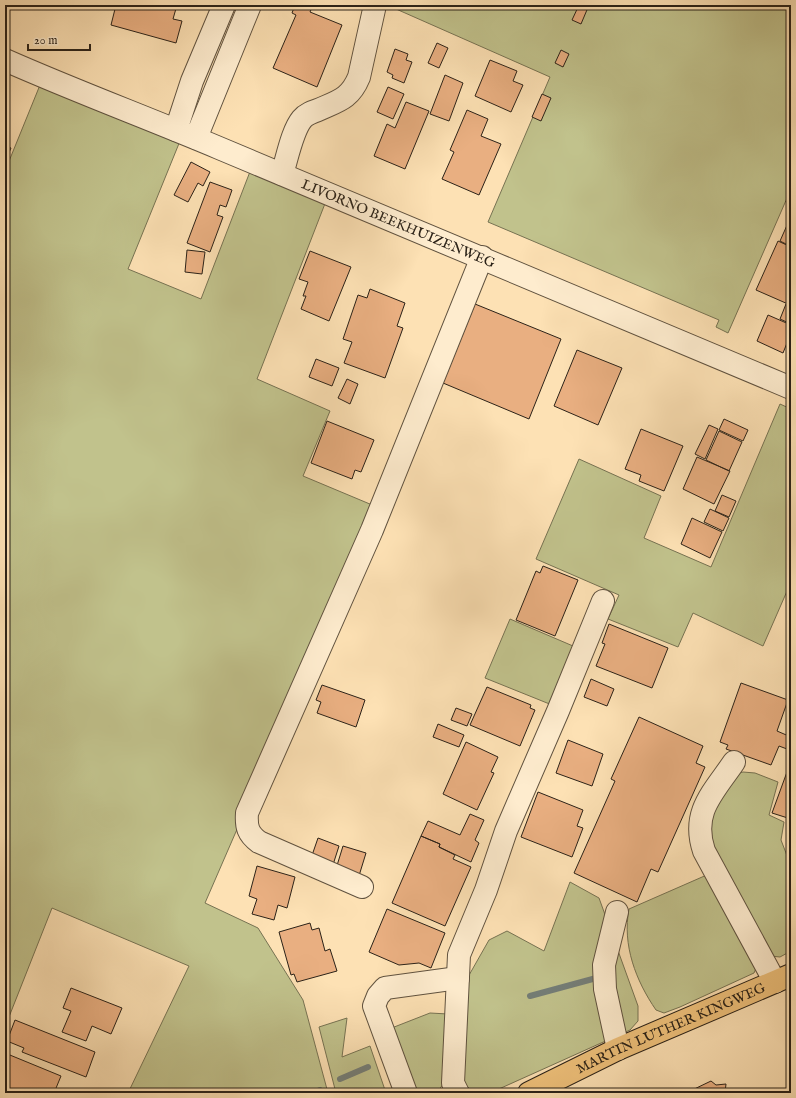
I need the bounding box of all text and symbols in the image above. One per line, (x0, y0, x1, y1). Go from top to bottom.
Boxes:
scale bar (28, 26, 90, 52)
text: 20 m (34, 33, 57, 48)
street label: LIVORNO BEEKHUIZENWEG (299, 176, 499, 273)
street label: MARTIN LUTHER KINGWEG (573, 979, 769, 1078)

